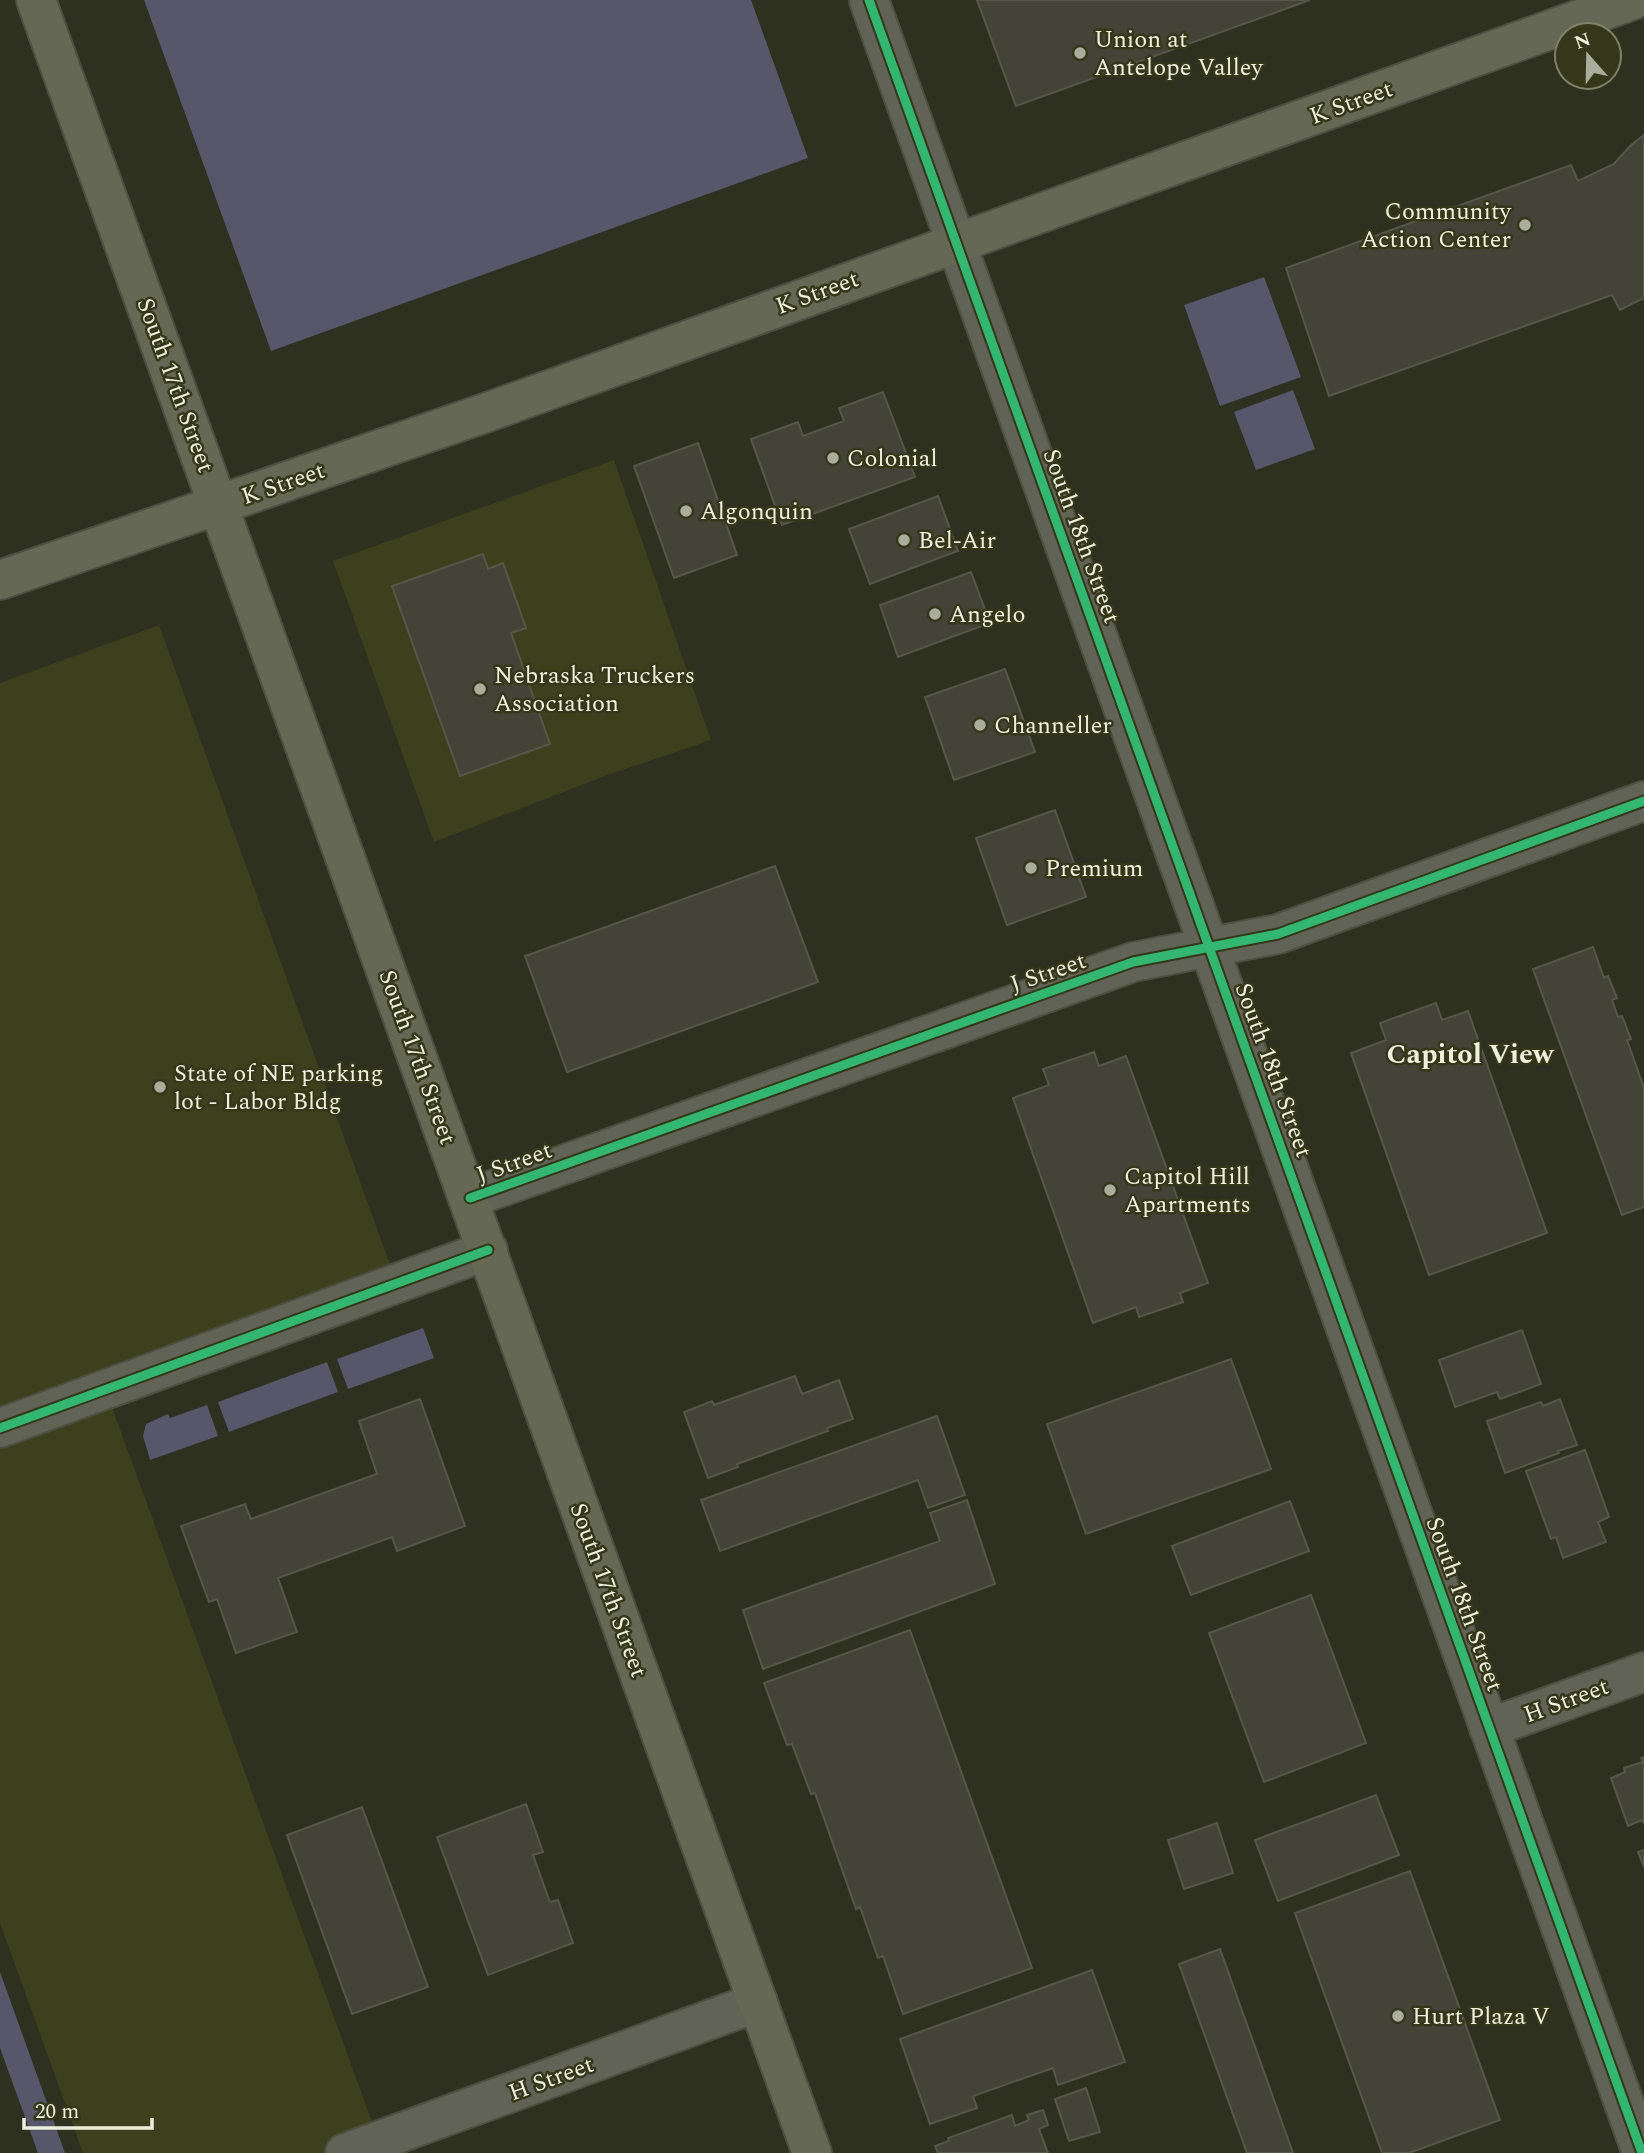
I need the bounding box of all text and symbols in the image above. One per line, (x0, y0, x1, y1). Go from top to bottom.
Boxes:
north arrow (1553, 21, 1623, 91)
place label: Union at Antelope Valley (1094, 22, 1264, 86)
text: N (1570, 25, 1595, 58)
marker: Union at Antelope Valley (1072, 45, 1088, 61)
street label: K Street (1305, 71, 1398, 135)
place label: Community Action Center (1360, 194, 1512, 258)
marker: Community Action Center (1517, 217, 1533, 233)
street label: K Street (771, 261, 864, 325)
street label: South 17th Street (127, 293, 223, 478)
place label: Colonial (847, 441, 937, 477)
street label: South 18th Street (1033, 444, 1129, 629)
marker: Colonial (825, 450, 841, 466)
street label: K Street (237, 453, 330, 515)
place label: Algonquin (700, 494, 813, 530)
marker: Algonquin (678, 503, 694, 519)
place label: Bel-Air (918, 523, 996, 559)
marker: Bel-Air (896, 532, 912, 548)
place label: Angelo (949, 597, 1025, 633)
marker: Angelo (927, 606, 943, 622)
place label: Nebraska Truckers Association (494, 658, 695, 722)
marker: Nebraska Truckers Association (472, 681, 488, 697)
place label: Channeller (994, 708, 1112, 744)
marker: Channeller (972, 717, 988, 733)
place label: Premium (1045, 851, 1143, 887)
marker: Premium (1023, 860, 1039, 876)
street label: J Street (1005, 943, 1091, 1003)
street label: South 17th Street (369, 965, 465, 1150)
street label: South 18th Street (1225, 978, 1321, 1163)
district label: Capitol View (1387, 1033, 1555, 1076)
place label: State of NE parking lot - Labor Bldg (174, 1056, 383, 1120)
marker: State of NE parking lot - Labor Bldg (152, 1079, 168, 1095)
street label: J Street (471, 1133, 557, 1193)
place label: Capitol Hill Apartments (1124, 1159, 1251, 1223)
marker: Capitol Hill Apartments (1102, 1182, 1118, 1198)
street label: South 17th Street (560, 1498, 656, 1683)
street label: South 18th Street (1416, 1512, 1512, 1697)
street label: H Street (1519, 1669, 1614, 1733)
place label: Hurt Plaza V (1412, 1999, 1550, 2035)
marker: Hurt Plaza V (1390, 2008, 1406, 2024)
street label: H Street (504, 2047, 599, 2111)
scale bar (24, 2086, 152, 2130)
text: 20 m (35, 2096, 79, 2128)

